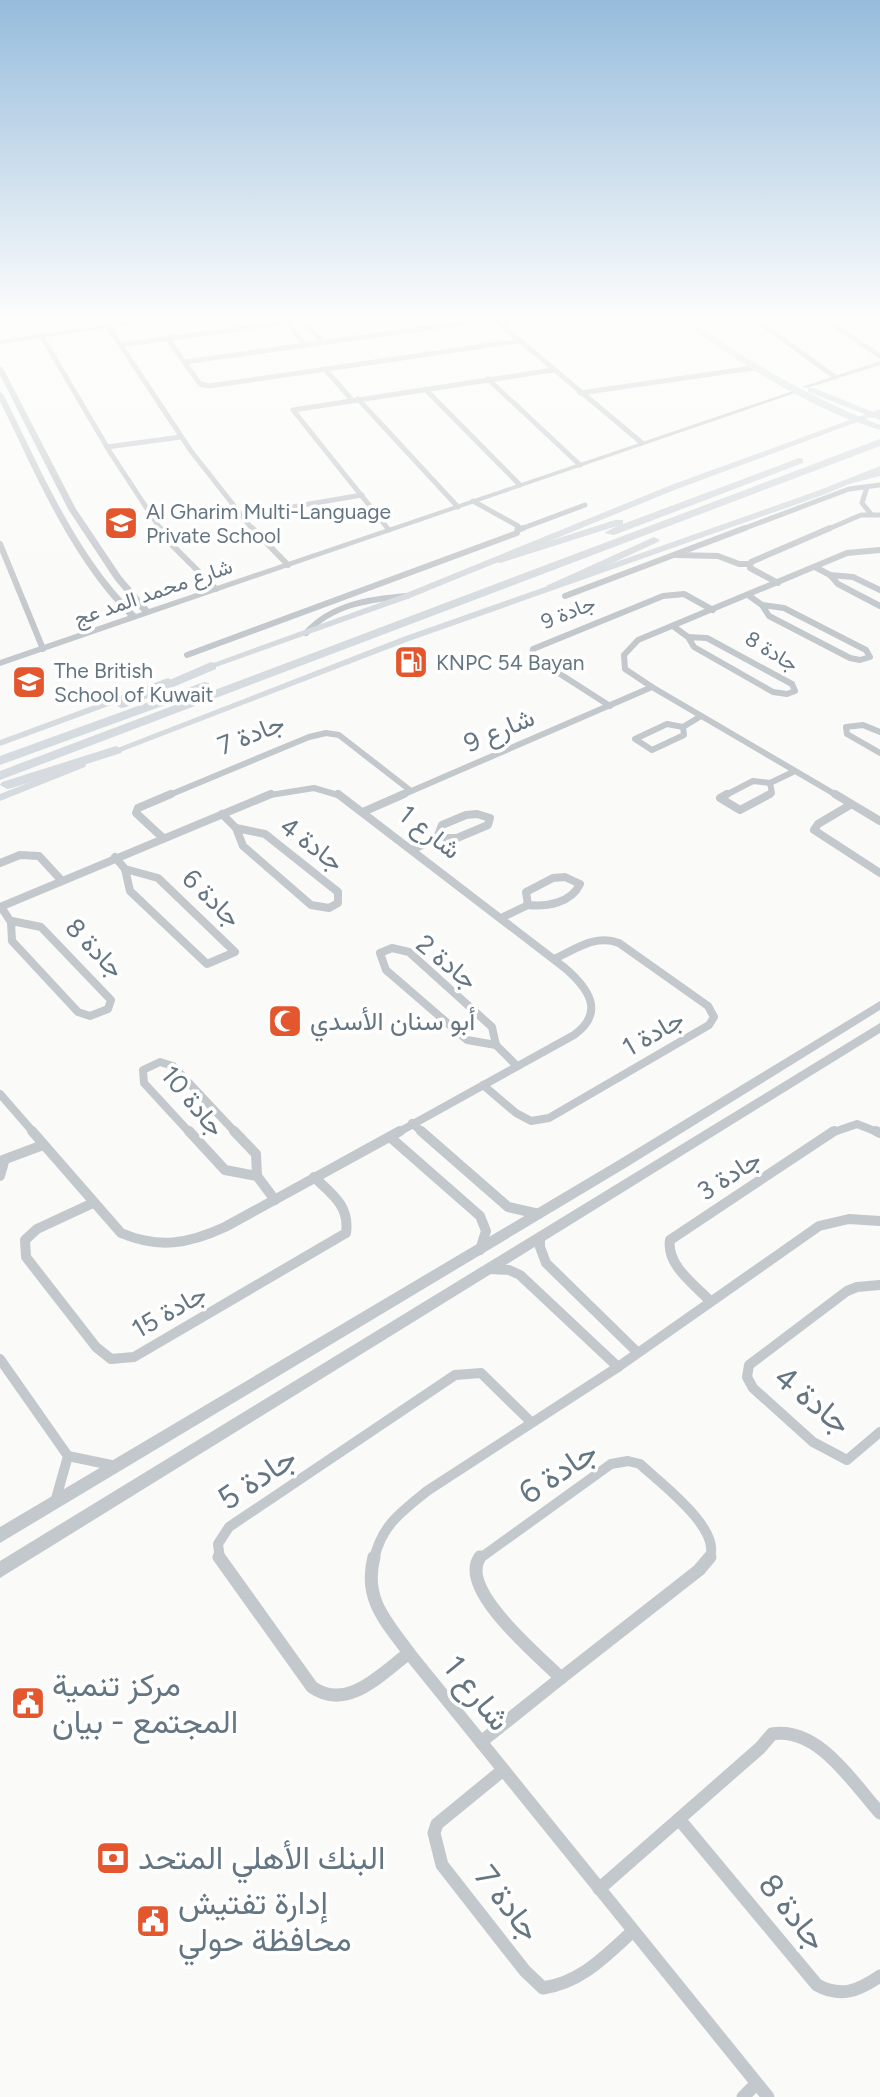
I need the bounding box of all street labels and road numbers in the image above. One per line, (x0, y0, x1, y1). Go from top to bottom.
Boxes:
street label: شارع محمد المد عج (70, 553, 236, 633)
street label: جادة 9 (537, 590, 599, 634)
street label: جادة 8 (741, 625, 803, 677)
street label: شارع 9 (459, 701, 540, 761)
street label: جادة 7 (213, 706, 289, 762)
street label: شارع 1 (392, 798, 467, 868)
street label: جادة 4 (274, 810, 350, 878)
street label: جادة 6 (176, 862, 248, 934)
street label: جادة 8 (59, 911, 131, 985)
street label: جادة 2 (410, 928, 484, 996)
street label: جادة 1 (616, 1003, 690, 1063)
street label: جادة 10 (154, 1059, 232, 1143)
street label: جادة 3 (691, 1143, 767, 1207)
street label: جادة 15 (126, 1277, 212, 1345)
street label: جادة 4 (767, 1358, 859, 1442)
street label: جادة 6 (512, 1432, 604, 1512)
street label: جادة 5 (211, 1438, 303, 1518)
street label: شارع 1 (433, 1648, 519, 1740)
street label: جادة 7 (467, 1858, 549, 1948)
street label: جادة 8 (751, 1866, 835, 1958)

